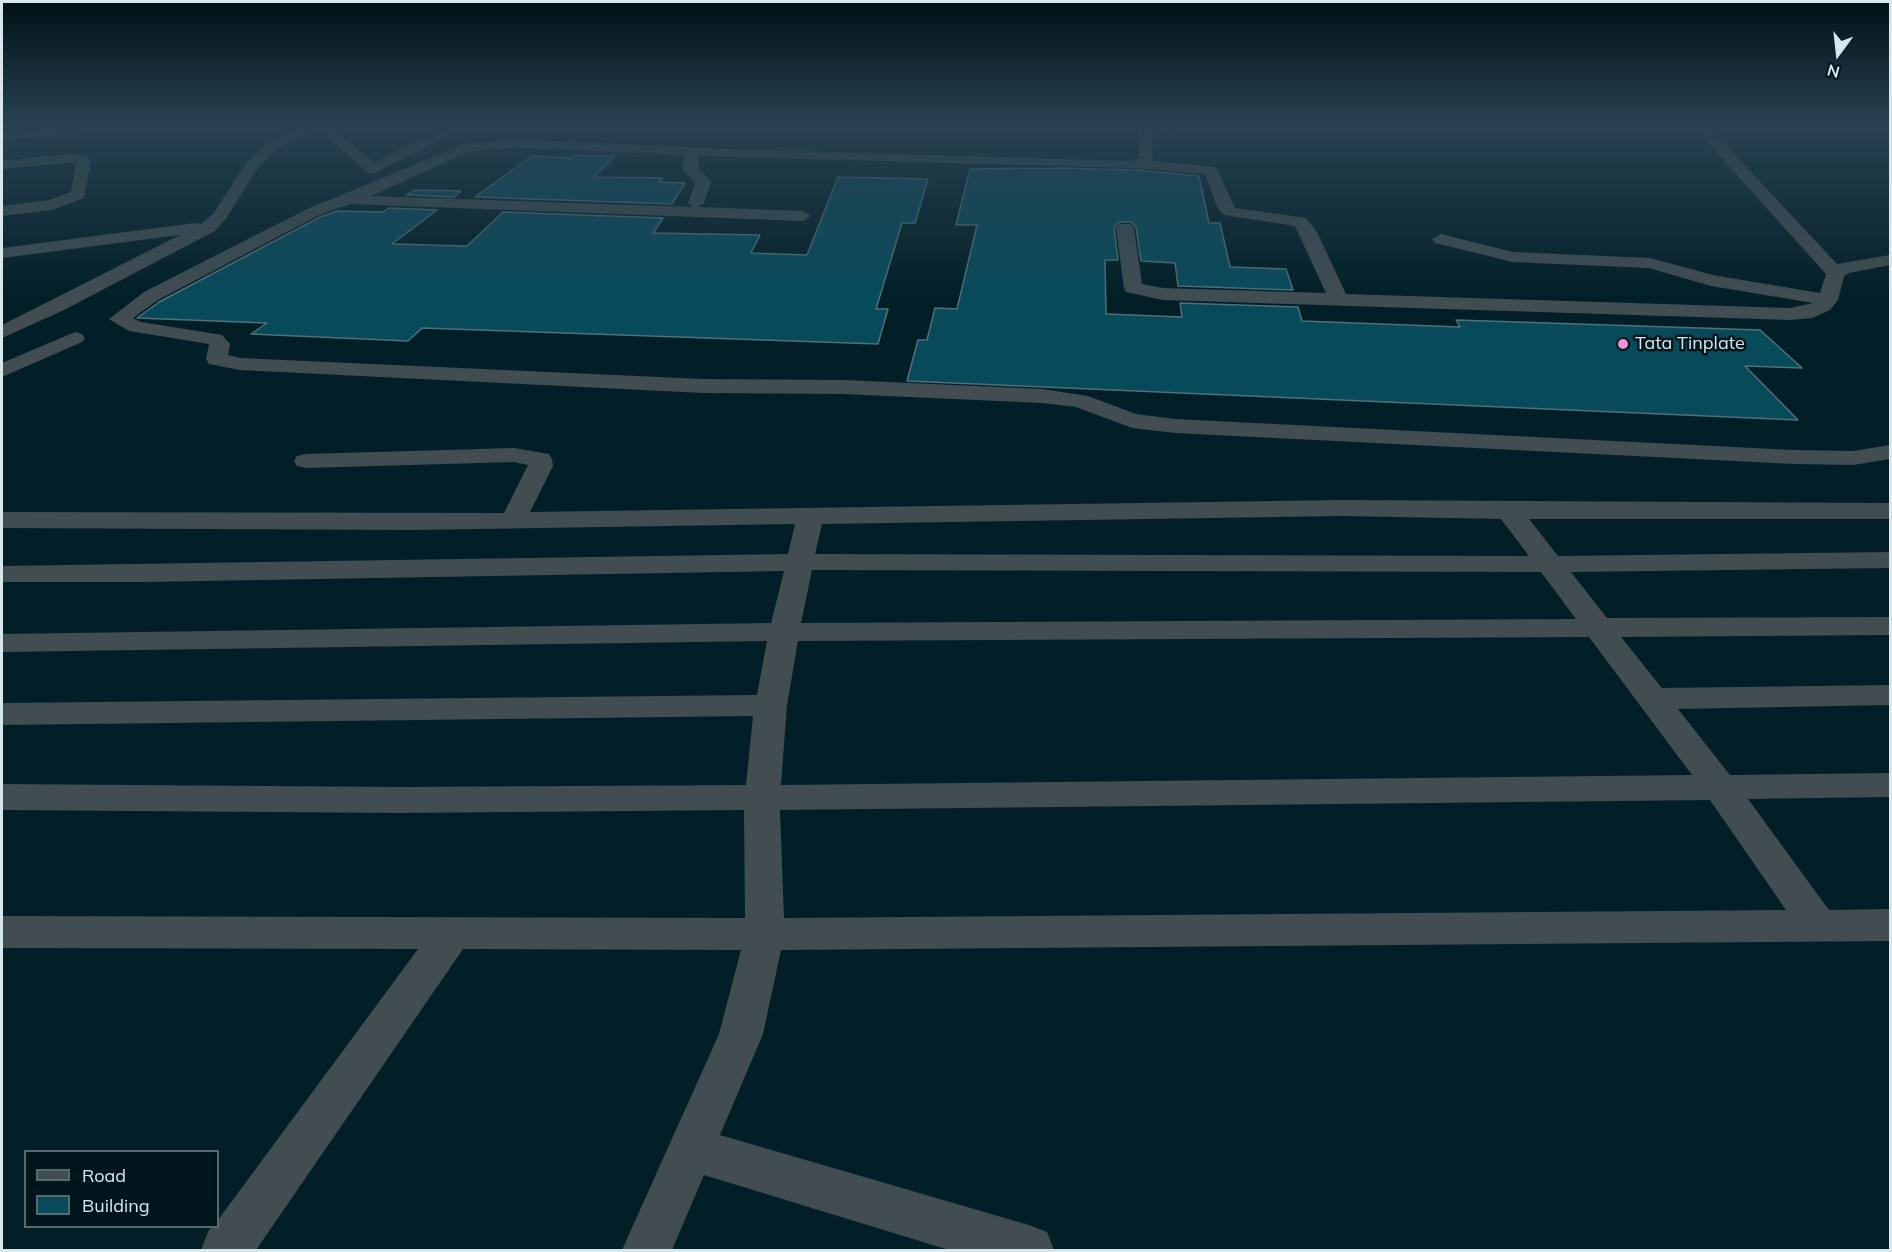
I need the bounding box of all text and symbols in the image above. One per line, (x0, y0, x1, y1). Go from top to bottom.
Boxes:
north arrow (1808, 24, 1868, 84)
text: N (1825, 60, 1842, 83)
place label: Tata Tinplate (1635, 333, 1745, 355)
marker: Tata Tinplate (1616, 337, 1630, 351)
legend (24, 1150, 219, 1228)
text: Road (82, 1164, 126, 1187)
text: Building (82, 1194, 150, 1217)

